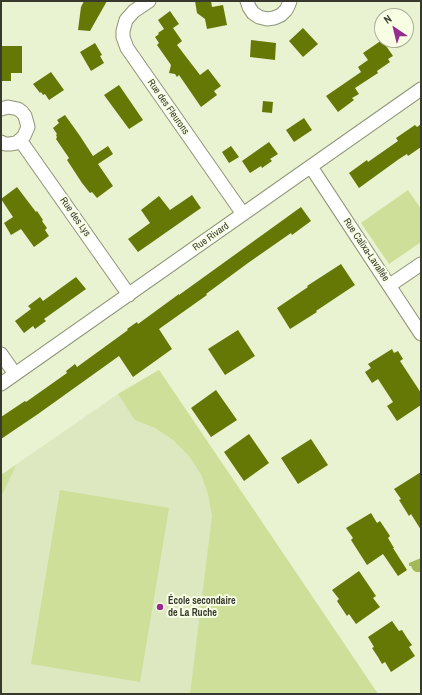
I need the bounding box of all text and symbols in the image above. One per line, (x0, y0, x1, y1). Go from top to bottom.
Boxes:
north arrow (374, 8, 414, 48)
text: N (381, 11, 394, 27)
street label: Rue des Fleurons (145, 77, 191, 137)
street label: Rue des Lys (57, 195, 93, 239)
street label: Rue Calixa-Lavallée (340, 216, 392, 284)
street label: Rue Rivard (191, 220, 231, 254)
place label: École secondaire de La Ruche (168, 595, 235, 618)
marker: École secondaire de La Ruche (155, 602, 165, 612)

